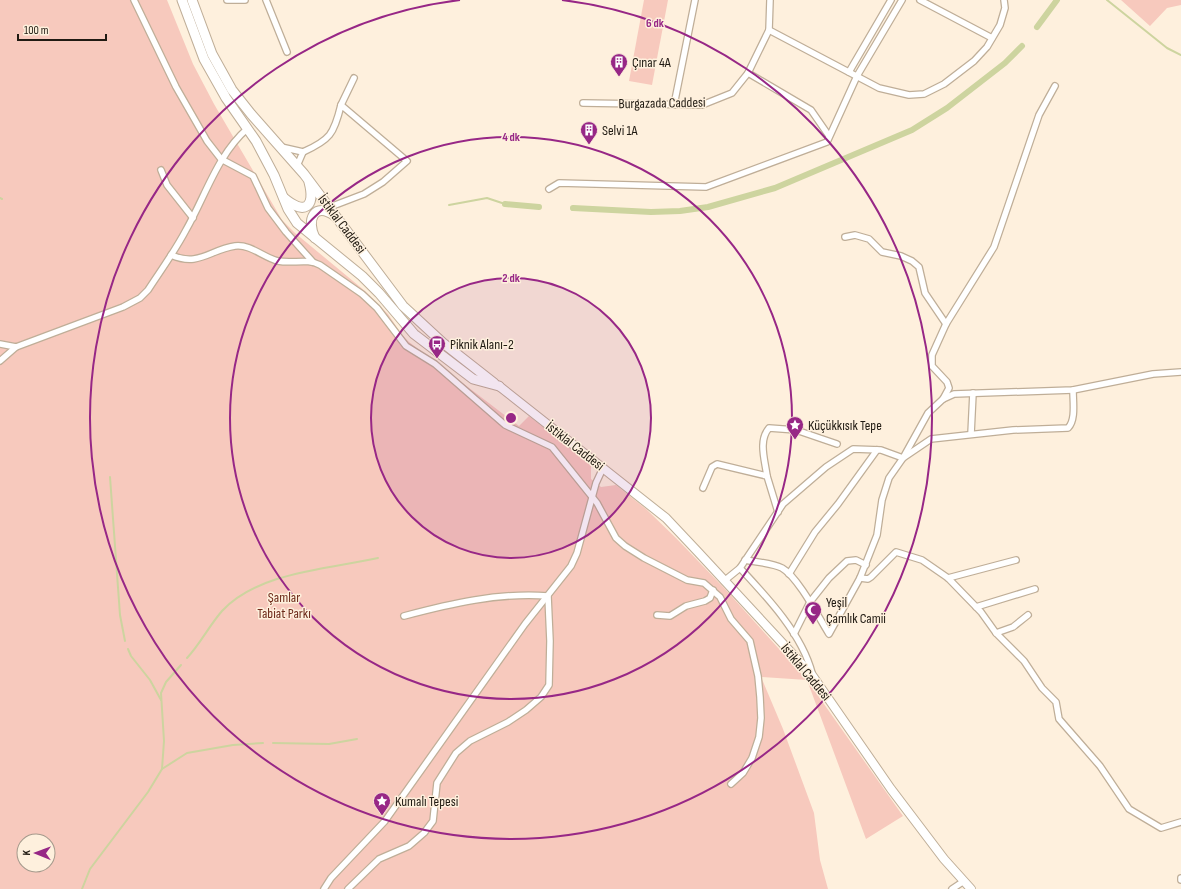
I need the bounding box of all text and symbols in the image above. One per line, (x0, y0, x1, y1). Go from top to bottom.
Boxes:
scale bar (18, 16, 106, 42)
text: 6 dk (646, 16, 664, 31)
text: 100 m (24, 23, 49, 38)
building icon: Çınar 4A (609, 52, 629, 77)
place label: Çınar 4A (632, 54, 672, 71)
street label: Burgazada Caddesi (618, 94, 706, 112)
building icon: Selvi 1A (579, 120, 599, 145)
place label: Selvi 1A (602, 122, 639, 139)
text: 4 dk (502, 130, 520, 145)
street label: İstiklal Caddesi (314, 191, 370, 257)
text: 2 dk (502, 271, 520, 286)
bus stop icon: Piknik Alanı-2 (427, 334, 447, 359)
place label: Piknik Alanı-2 (450, 336, 514, 353)
centre of rings (504, 411, 518, 425)
place icon: Küçükkısık Tepe (785, 415, 805, 440)
place label: Küçükkısık Tepe (808, 417, 882, 434)
street label: İstiklal Caddesi (542, 418, 608, 474)
park label: Şamlar Tabiat Parkı (257, 589, 311, 622)
place label: Yeşil Çamlık Camii (826, 594, 886, 627)
mosque icon: Yeşil Çamlık Camii (803, 600, 823, 625)
street label: İstiklal Caddesi (777, 640, 835, 704)
place icon: Kumalı Tepesi (372, 791, 392, 816)
place label: Kumalı Tepesi (395, 793, 458, 810)
north arrow (16, 833, 56, 873)
text: K (20, 849, 33, 856)

